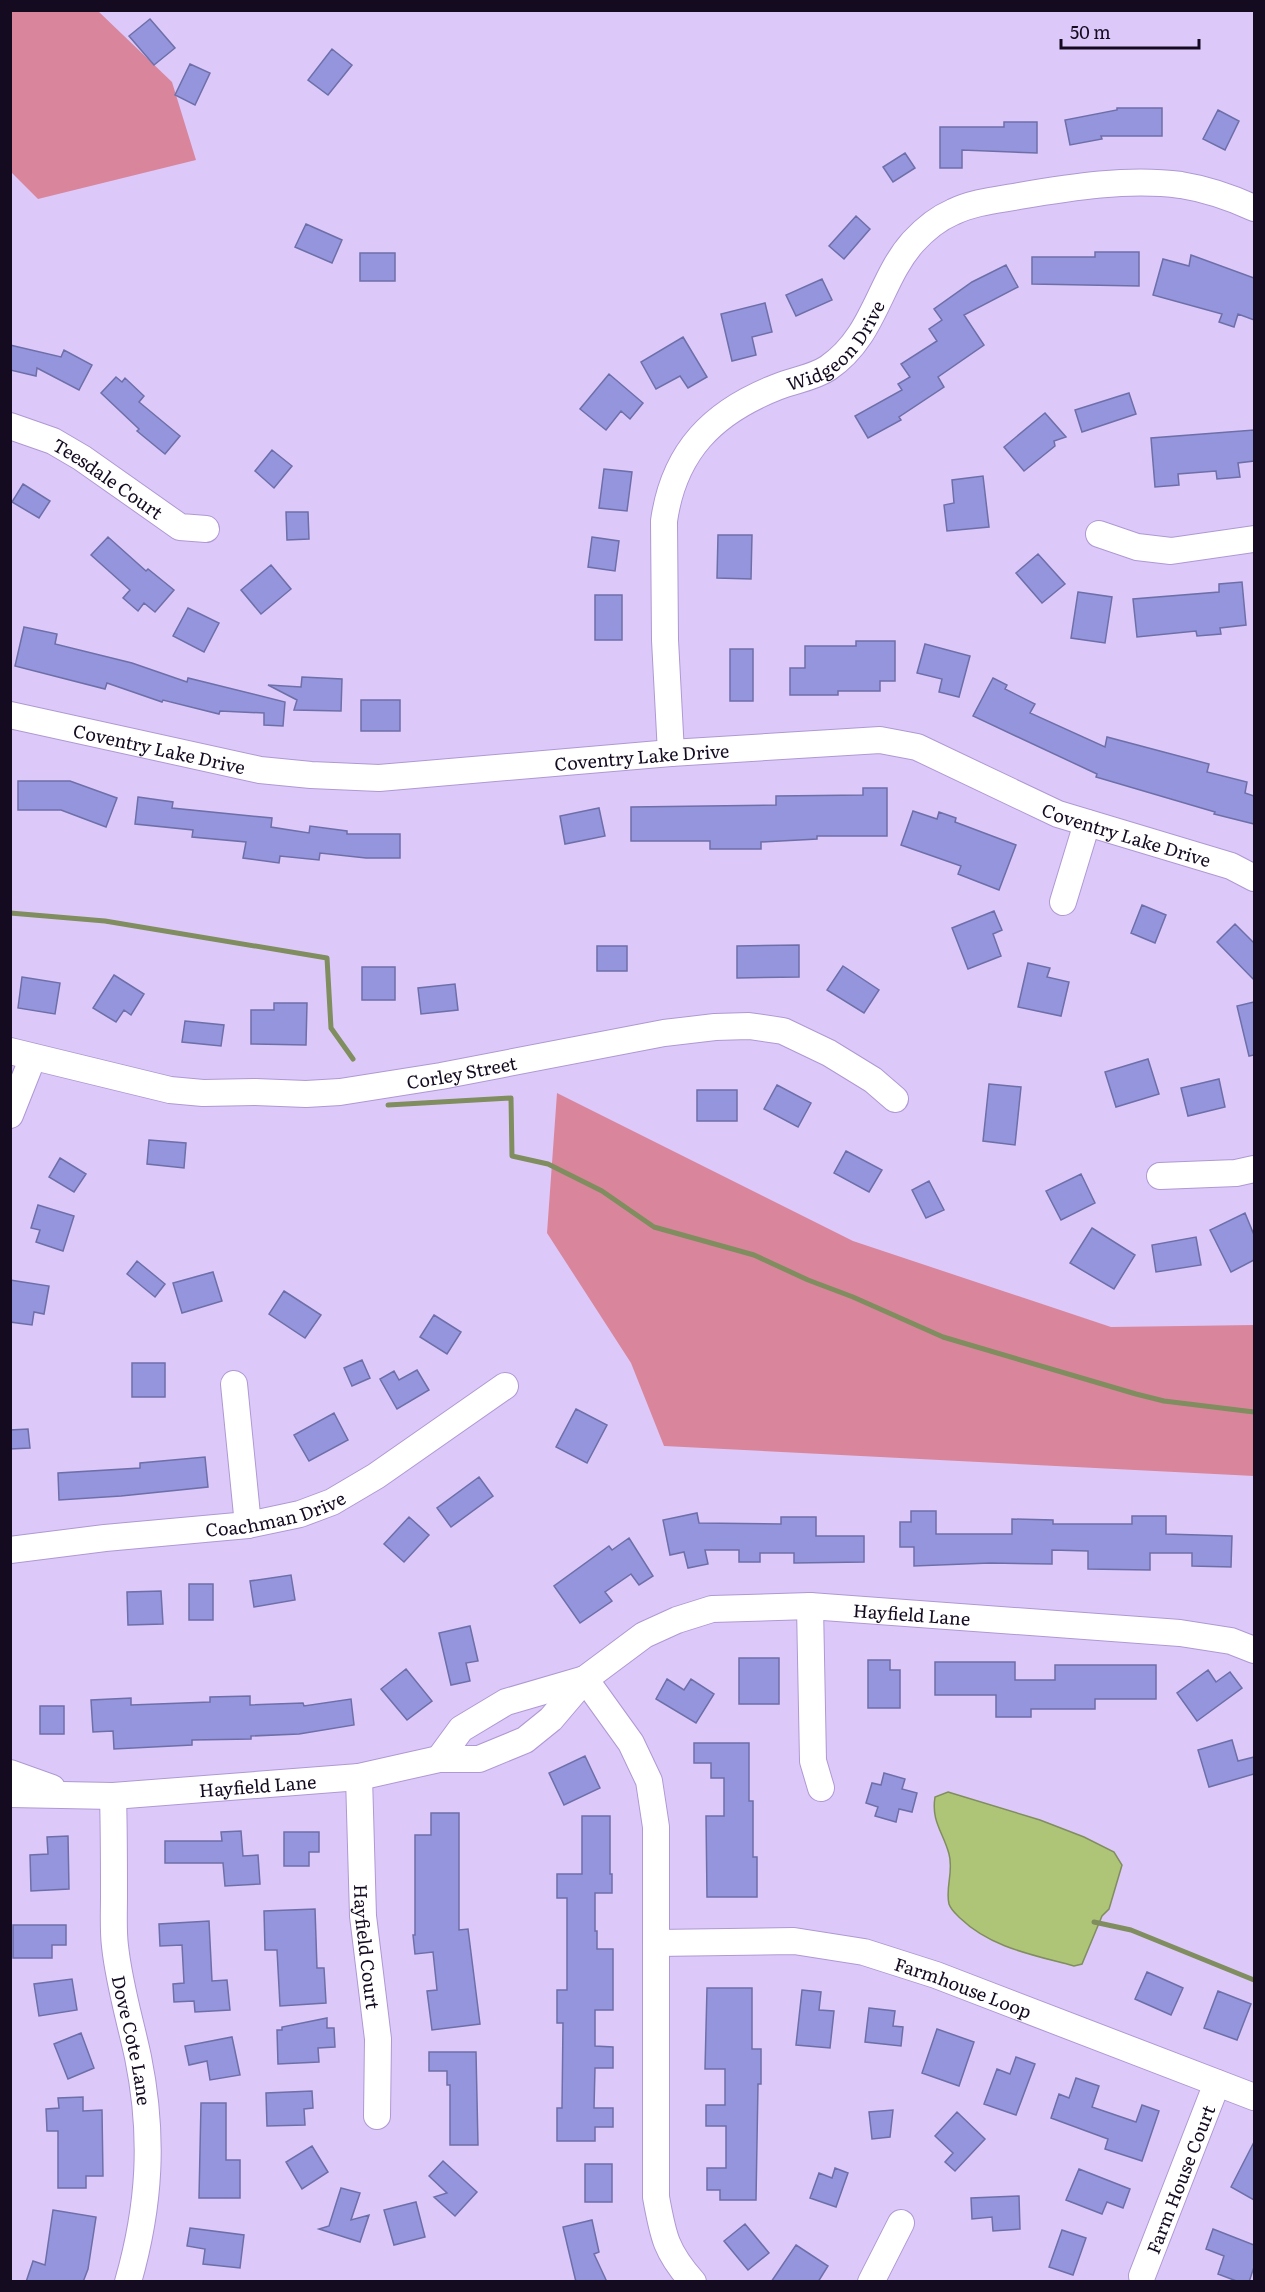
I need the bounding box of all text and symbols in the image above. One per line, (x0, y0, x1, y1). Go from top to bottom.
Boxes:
scale bar (1061, 12, 1199, 50)
text: 50 m (1070, 18, 1111, 45)
street label: Widgeon Drive (783, 296, 890, 396)
street label: Teesdale Court (48, 430, 170, 525)
street label: Coventry Lake Drive (71, 716, 248, 780)
street label: Coventry Lake Drive (553, 736, 730, 776)
street label: Coventry Lake Drive (1038, 795, 1214, 873)
street label: Corley Street (404, 1048, 519, 1095)
street label: Coachman Drive (204, 1484, 350, 1542)
street label: Hayfield Lane (852, 1596, 971, 1631)
street label: Hayfield Lane (198, 1767, 317, 1803)
street label: Hayfield Court (349, 1884, 388, 2011)
street label: Farmhouse Loop (891, 1949, 1036, 2024)
street label: Dove Cote Lane (106, 1973, 159, 2107)
street label: Farm House Court (1139, 2100, 1221, 2257)

